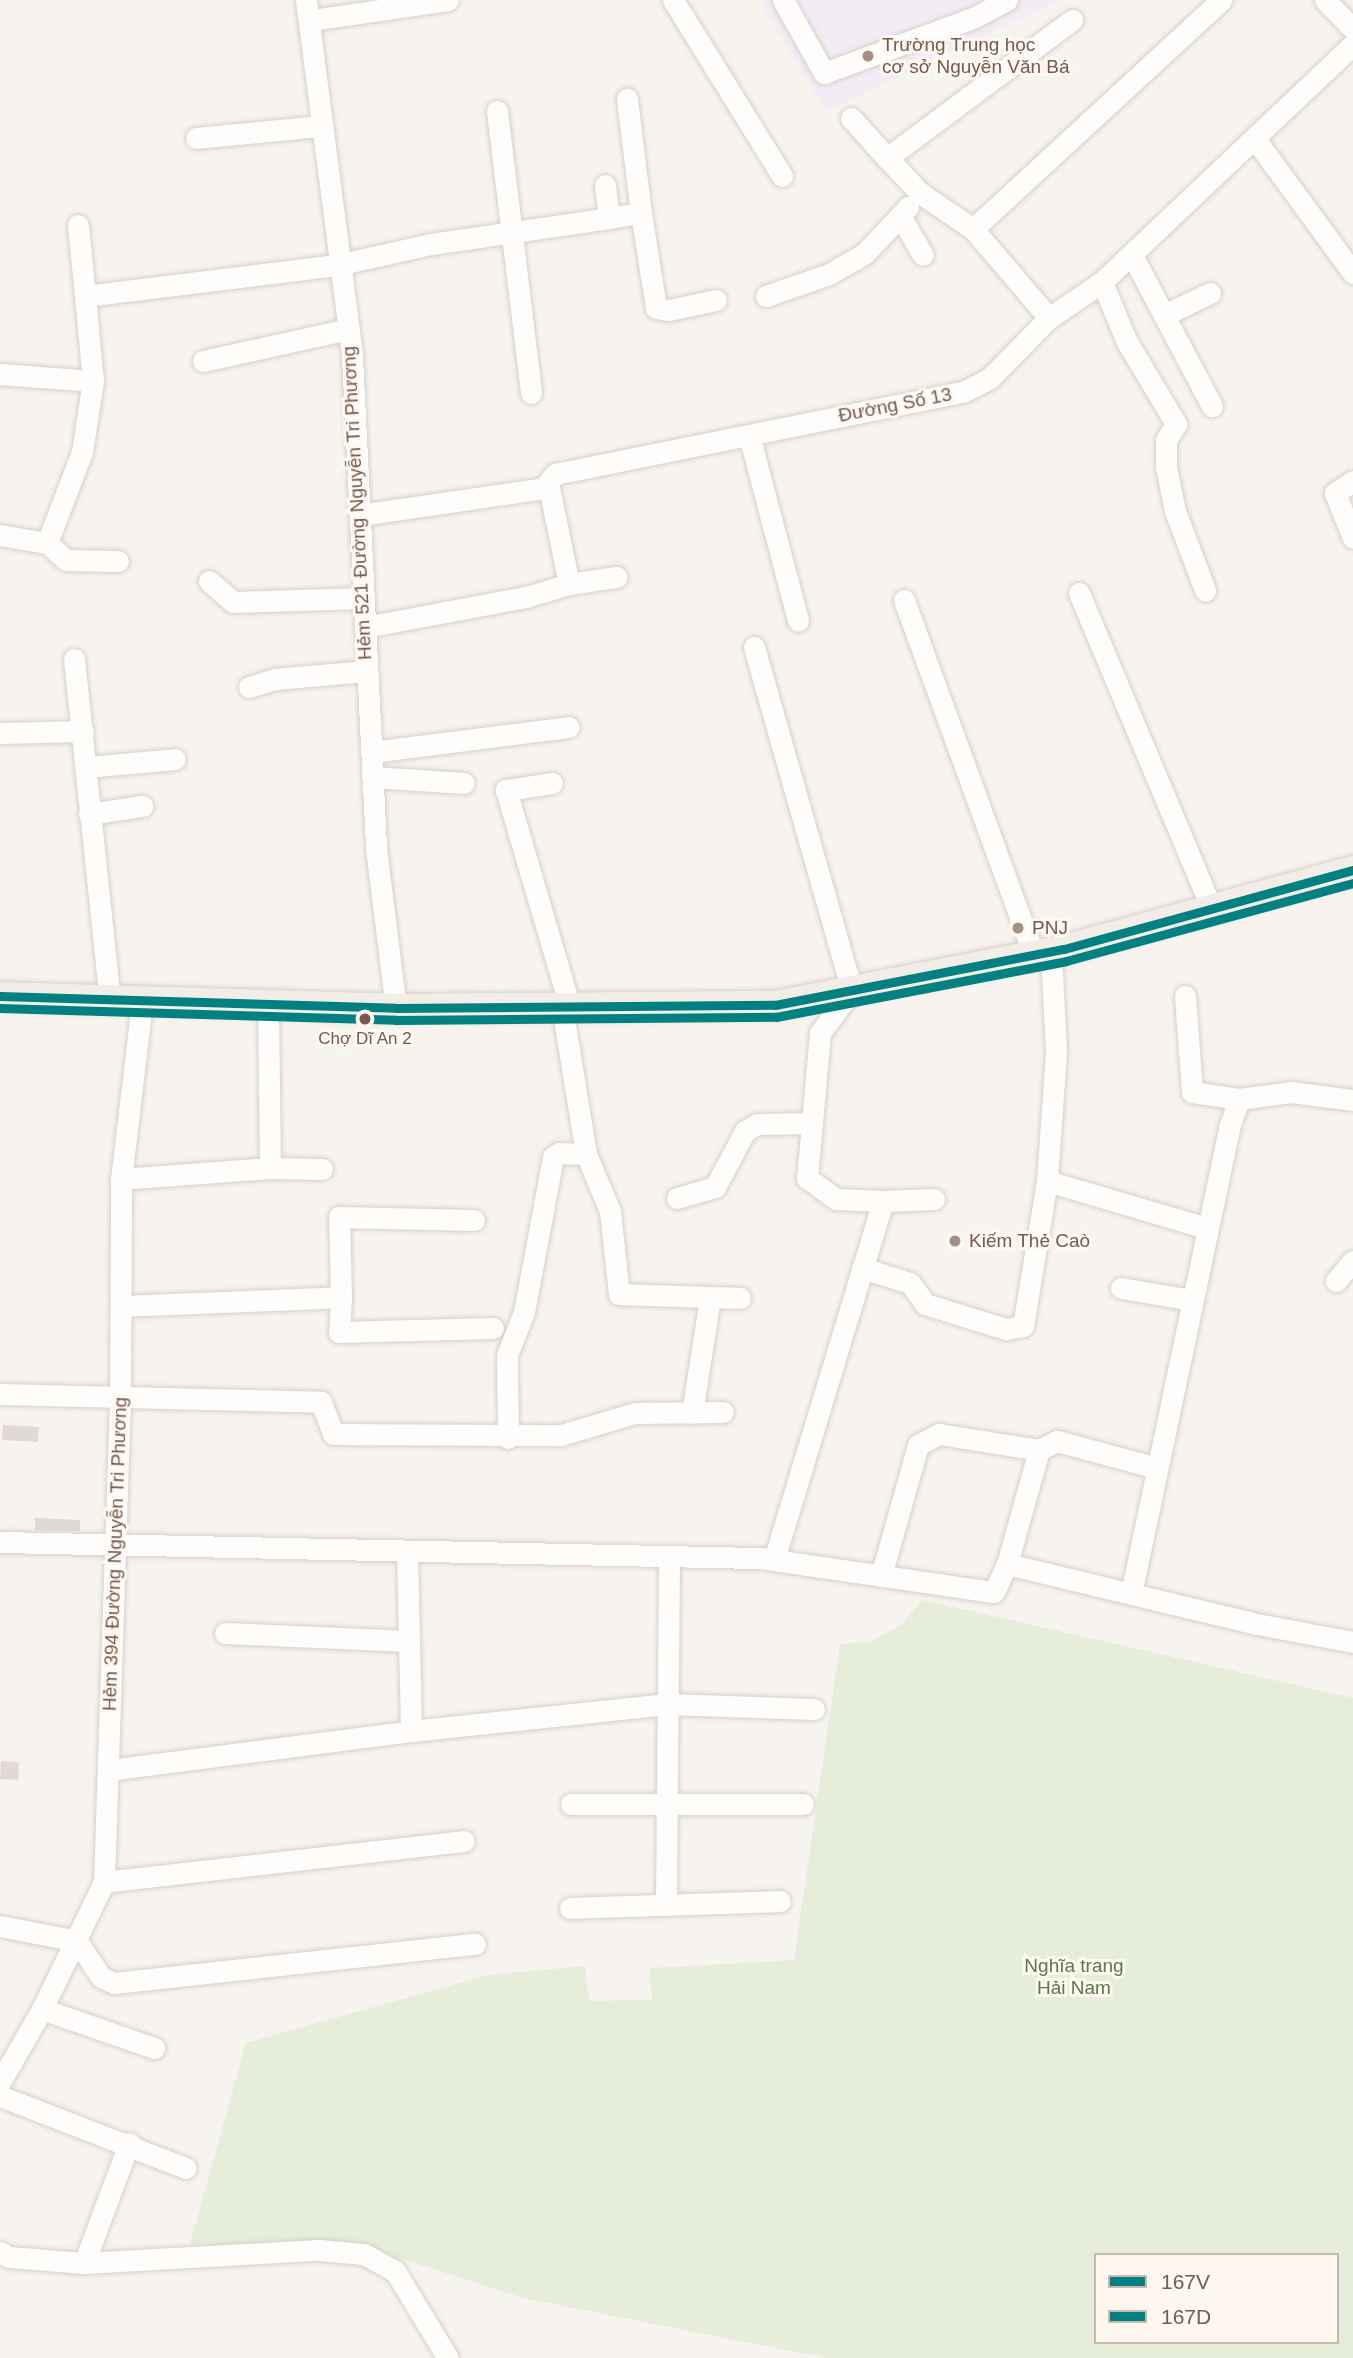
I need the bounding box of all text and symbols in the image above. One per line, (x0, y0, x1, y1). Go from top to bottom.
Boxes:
place label: Trường Trung học cơ sở Nguyễn Văn Bá (882, 34, 1070, 78)
marker: Trường Trung học cơ sở Nguyễn Văn Bá (860, 48, 876, 64)
street label: Hẻm 521 Đường Nguyễn Tri Phương (337, 345, 377, 661)
street label: Đường Số 13 (836, 383, 954, 427)
place label: PNJ (1032, 917, 1068, 939)
marker: PNJ (1010, 920, 1026, 936)
marker: Chợ Dĩ An 2 (358, 1012, 372, 1026)
place label: Chợ Dĩ An 2 (318, 1029, 412, 1049)
place label: Kiếm Thẻ Caò (969, 1230, 1090, 1252)
marker: Kiếm Thẻ Caò (947, 1233, 963, 1249)
street label: Hẻm 394 Đường Nguyễn Tri Phương (98, 1396, 132, 1712)
park label: Nghĩa trang Hải Nam (1024, 1955, 1124, 1999)
legend (1094, 2253, 1339, 2344)
text: 167V (1161, 2270, 1210, 2293)
text: 167D (1161, 2305, 1211, 2328)

